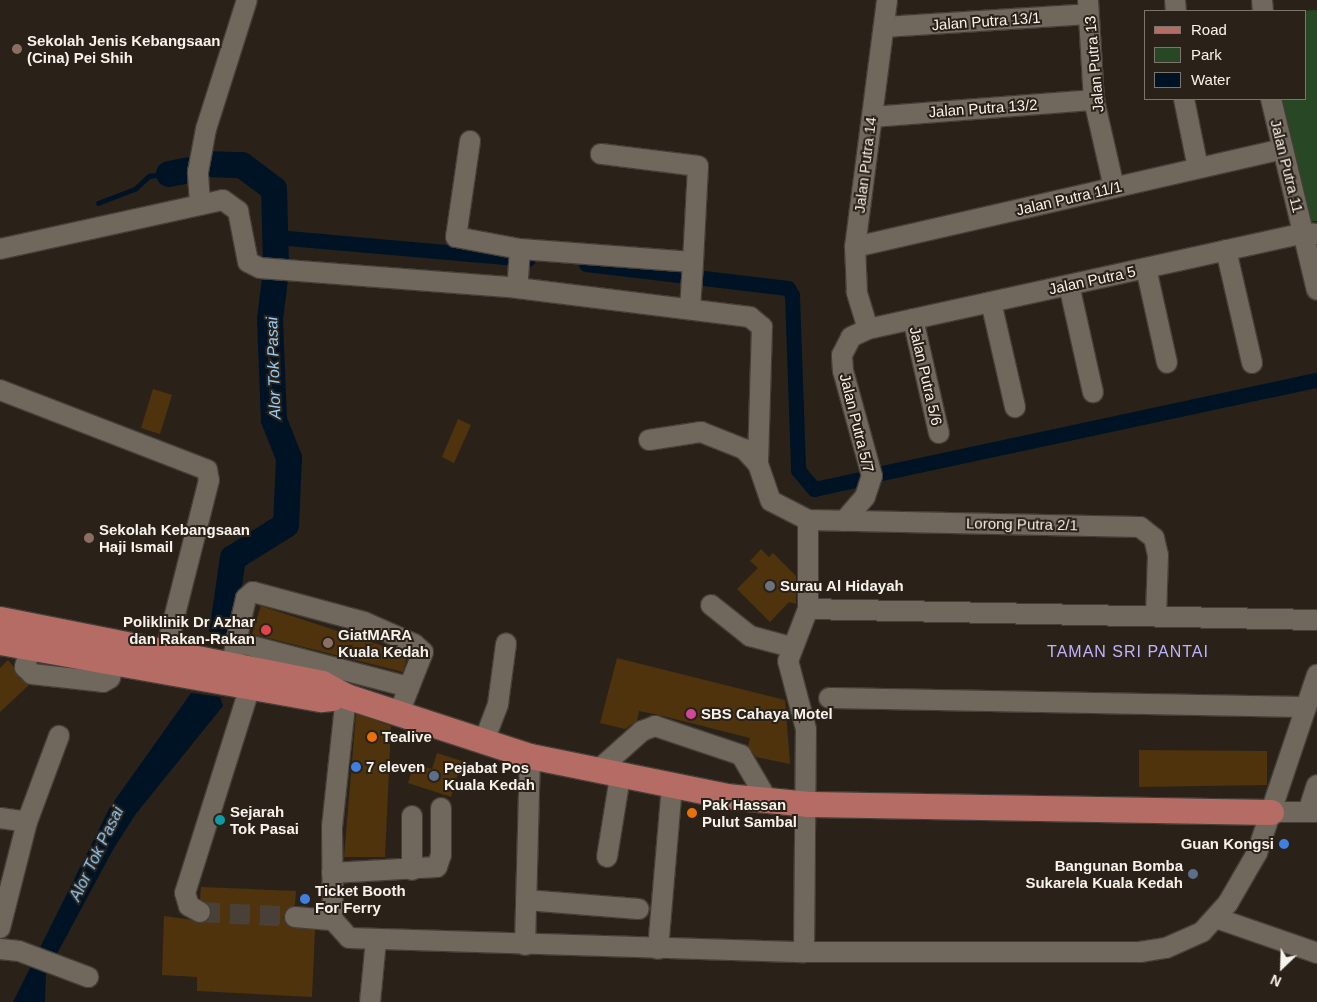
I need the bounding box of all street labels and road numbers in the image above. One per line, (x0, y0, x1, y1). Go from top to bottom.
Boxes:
street label: Jalan Putra 13/1 (931, 8, 1041, 34)
street label: Jalan Putra 13 (1081, 15, 1107, 113)
street label: Jalan Putra 13/2 (928, 95, 1038, 121)
street label: Jalan Putra 14 (850, 116, 880, 214)
street label: Jalan Putra 11 (1267, 117, 1307, 215)
street label: Jalan Putra 11/1 (1014, 177, 1124, 219)
street label: Jalan Putra 5 (1047, 262, 1137, 298)
street label: Jalan Putra 5/6 (906, 325, 946, 427)
street label: Jalan Putra 5/7 (836, 372, 878, 474)
street label: Lorong Putra 2/1 (966, 514, 1078, 534)

